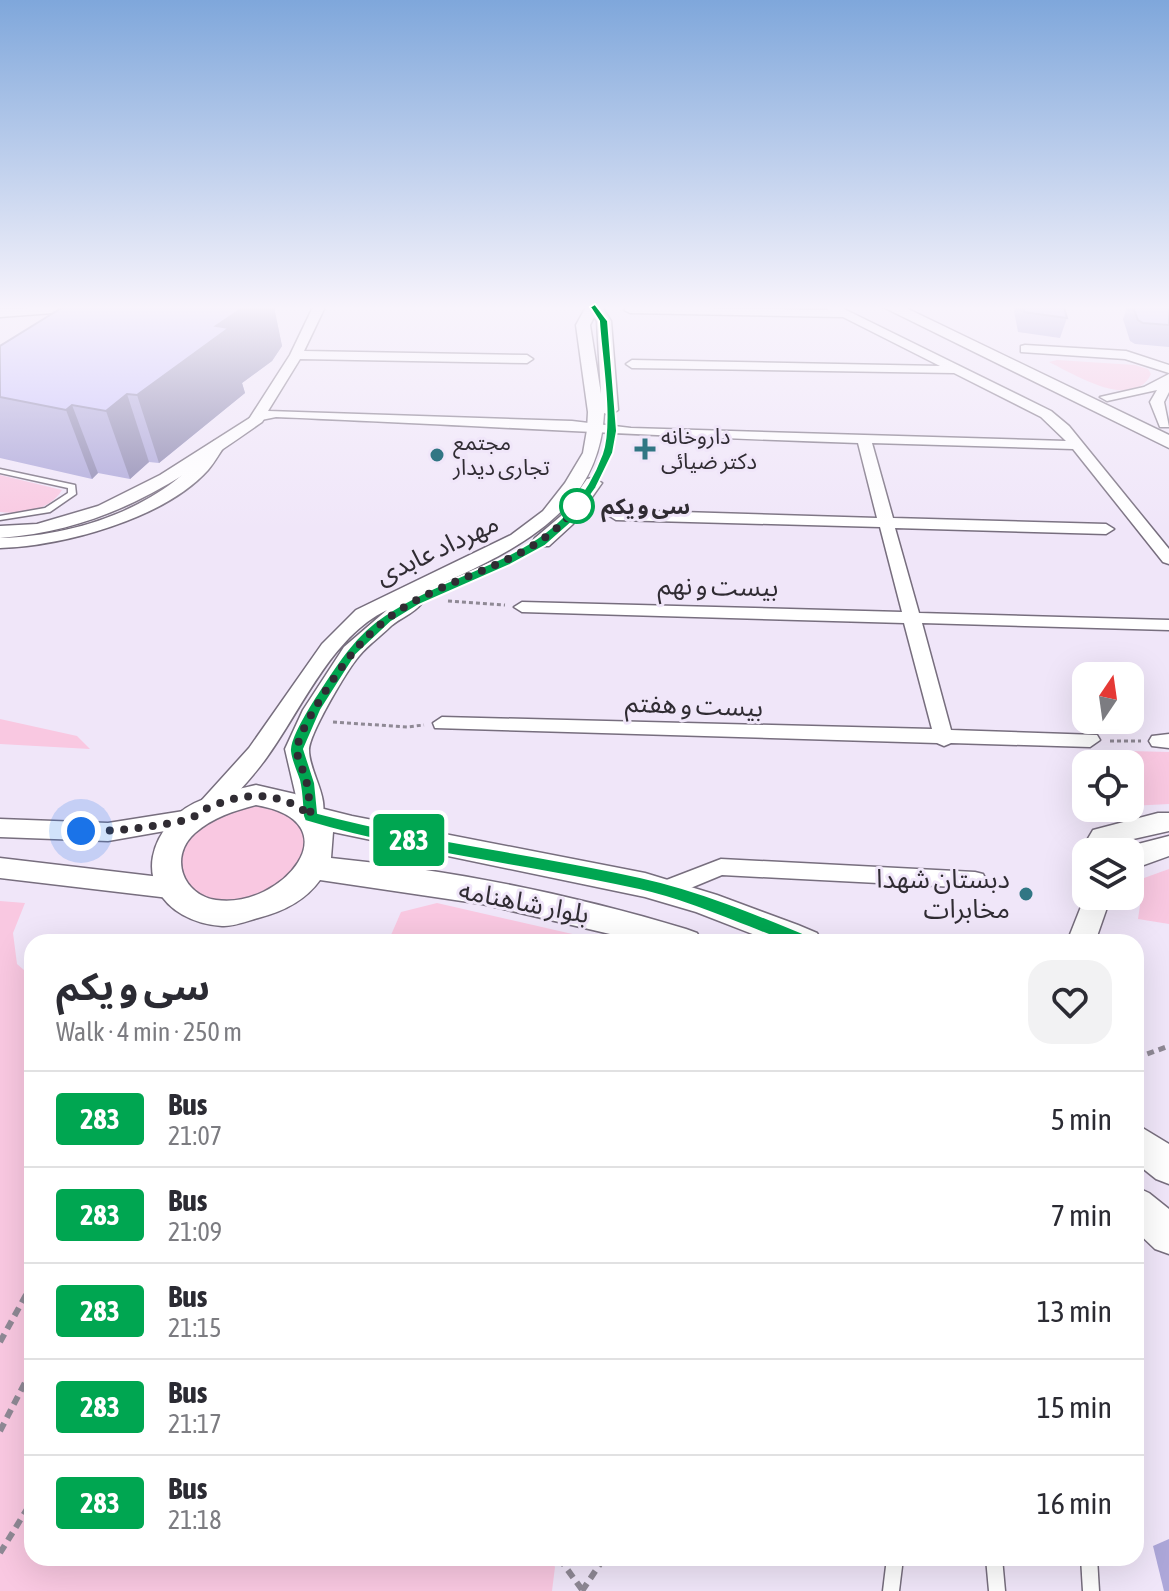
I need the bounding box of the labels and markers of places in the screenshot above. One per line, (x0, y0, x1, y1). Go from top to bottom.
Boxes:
place label: داروخانه دکتر ضیائی (661, 423, 757, 474)
place label: مجتمع تجاری دیدار (452, 429, 550, 481)
marker: داروخانه دکتر ضیائی (636, 440, 654, 458)
marker: مجتمع تجاری دیدار (428, 446, 446, 464)
marker: سی و یکم (560, 489, 594, 523)
place label: سی و یکم (601, 493, 690, 523)
place label: دبستان شهدا مخابرات (876, 864, 1010, 924)
marker: دبستان شهدا مخابرات (1017, 885, 1035, 903)

